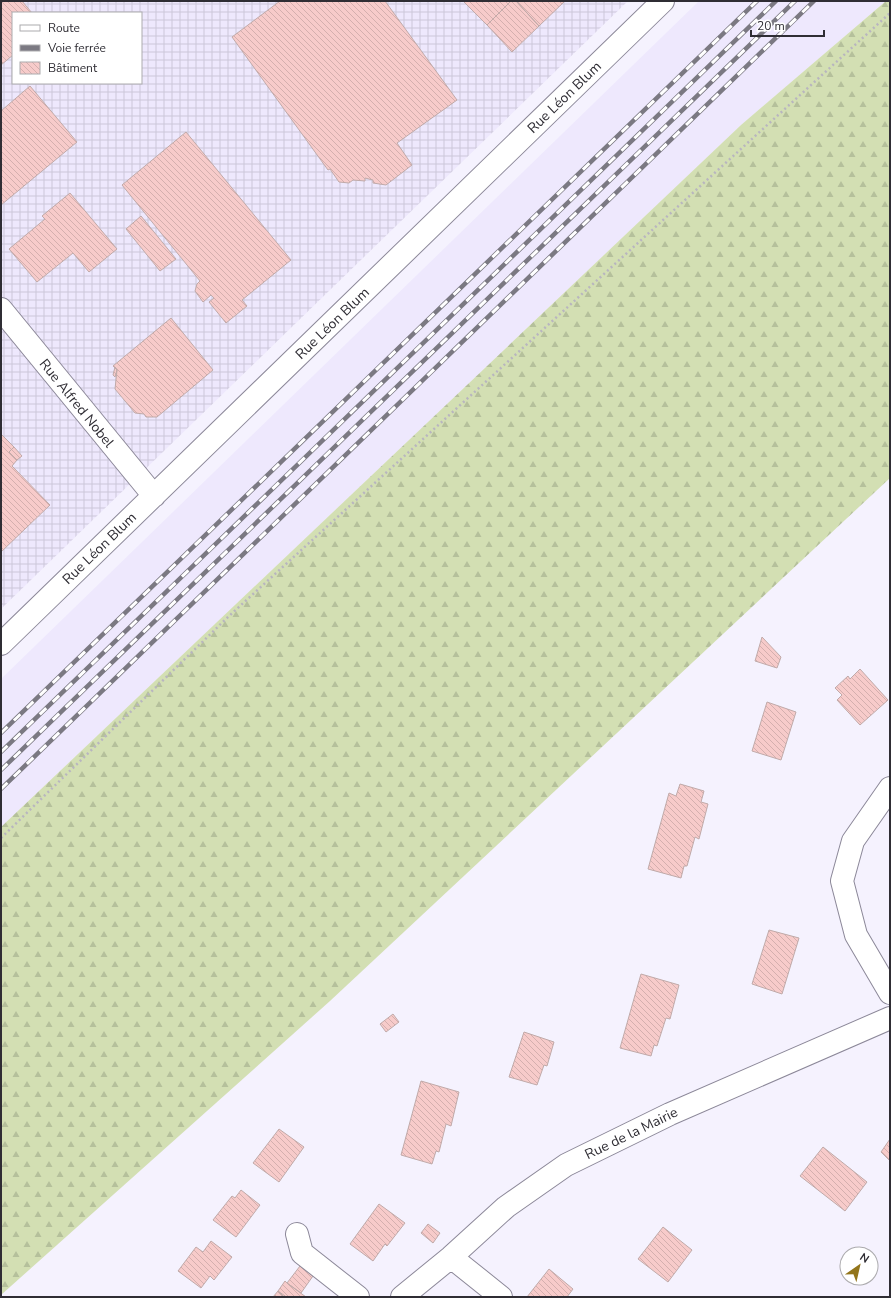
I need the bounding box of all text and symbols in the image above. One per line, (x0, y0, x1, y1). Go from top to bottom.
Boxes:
legend (12, 12, 142, 84)
scale bar (751, 12, 824, 38)
text: 20 m (757, 18, 785, 34)
text: Route (48, 20, 80, 36)
text: Voie ferrée (47, 40, 106, 56)
street label: Rue Léon Blum (523, 57, 605, 138)
text: Bâtiment (48, 60, 98, 76)
street label: Rue Léon Blum (291, 283, 373, 364)
street label: Rue Alfred Nobel (35, 355, 119, 452)
street label: Rue Léon Blum (58, 508, 140, 589)
street label: Rue de la Mairie (582, 1103, 681, 1164)
north arrow (839, 1246, 879, 1286)
text: N (857, 1250, 872, 1267)

